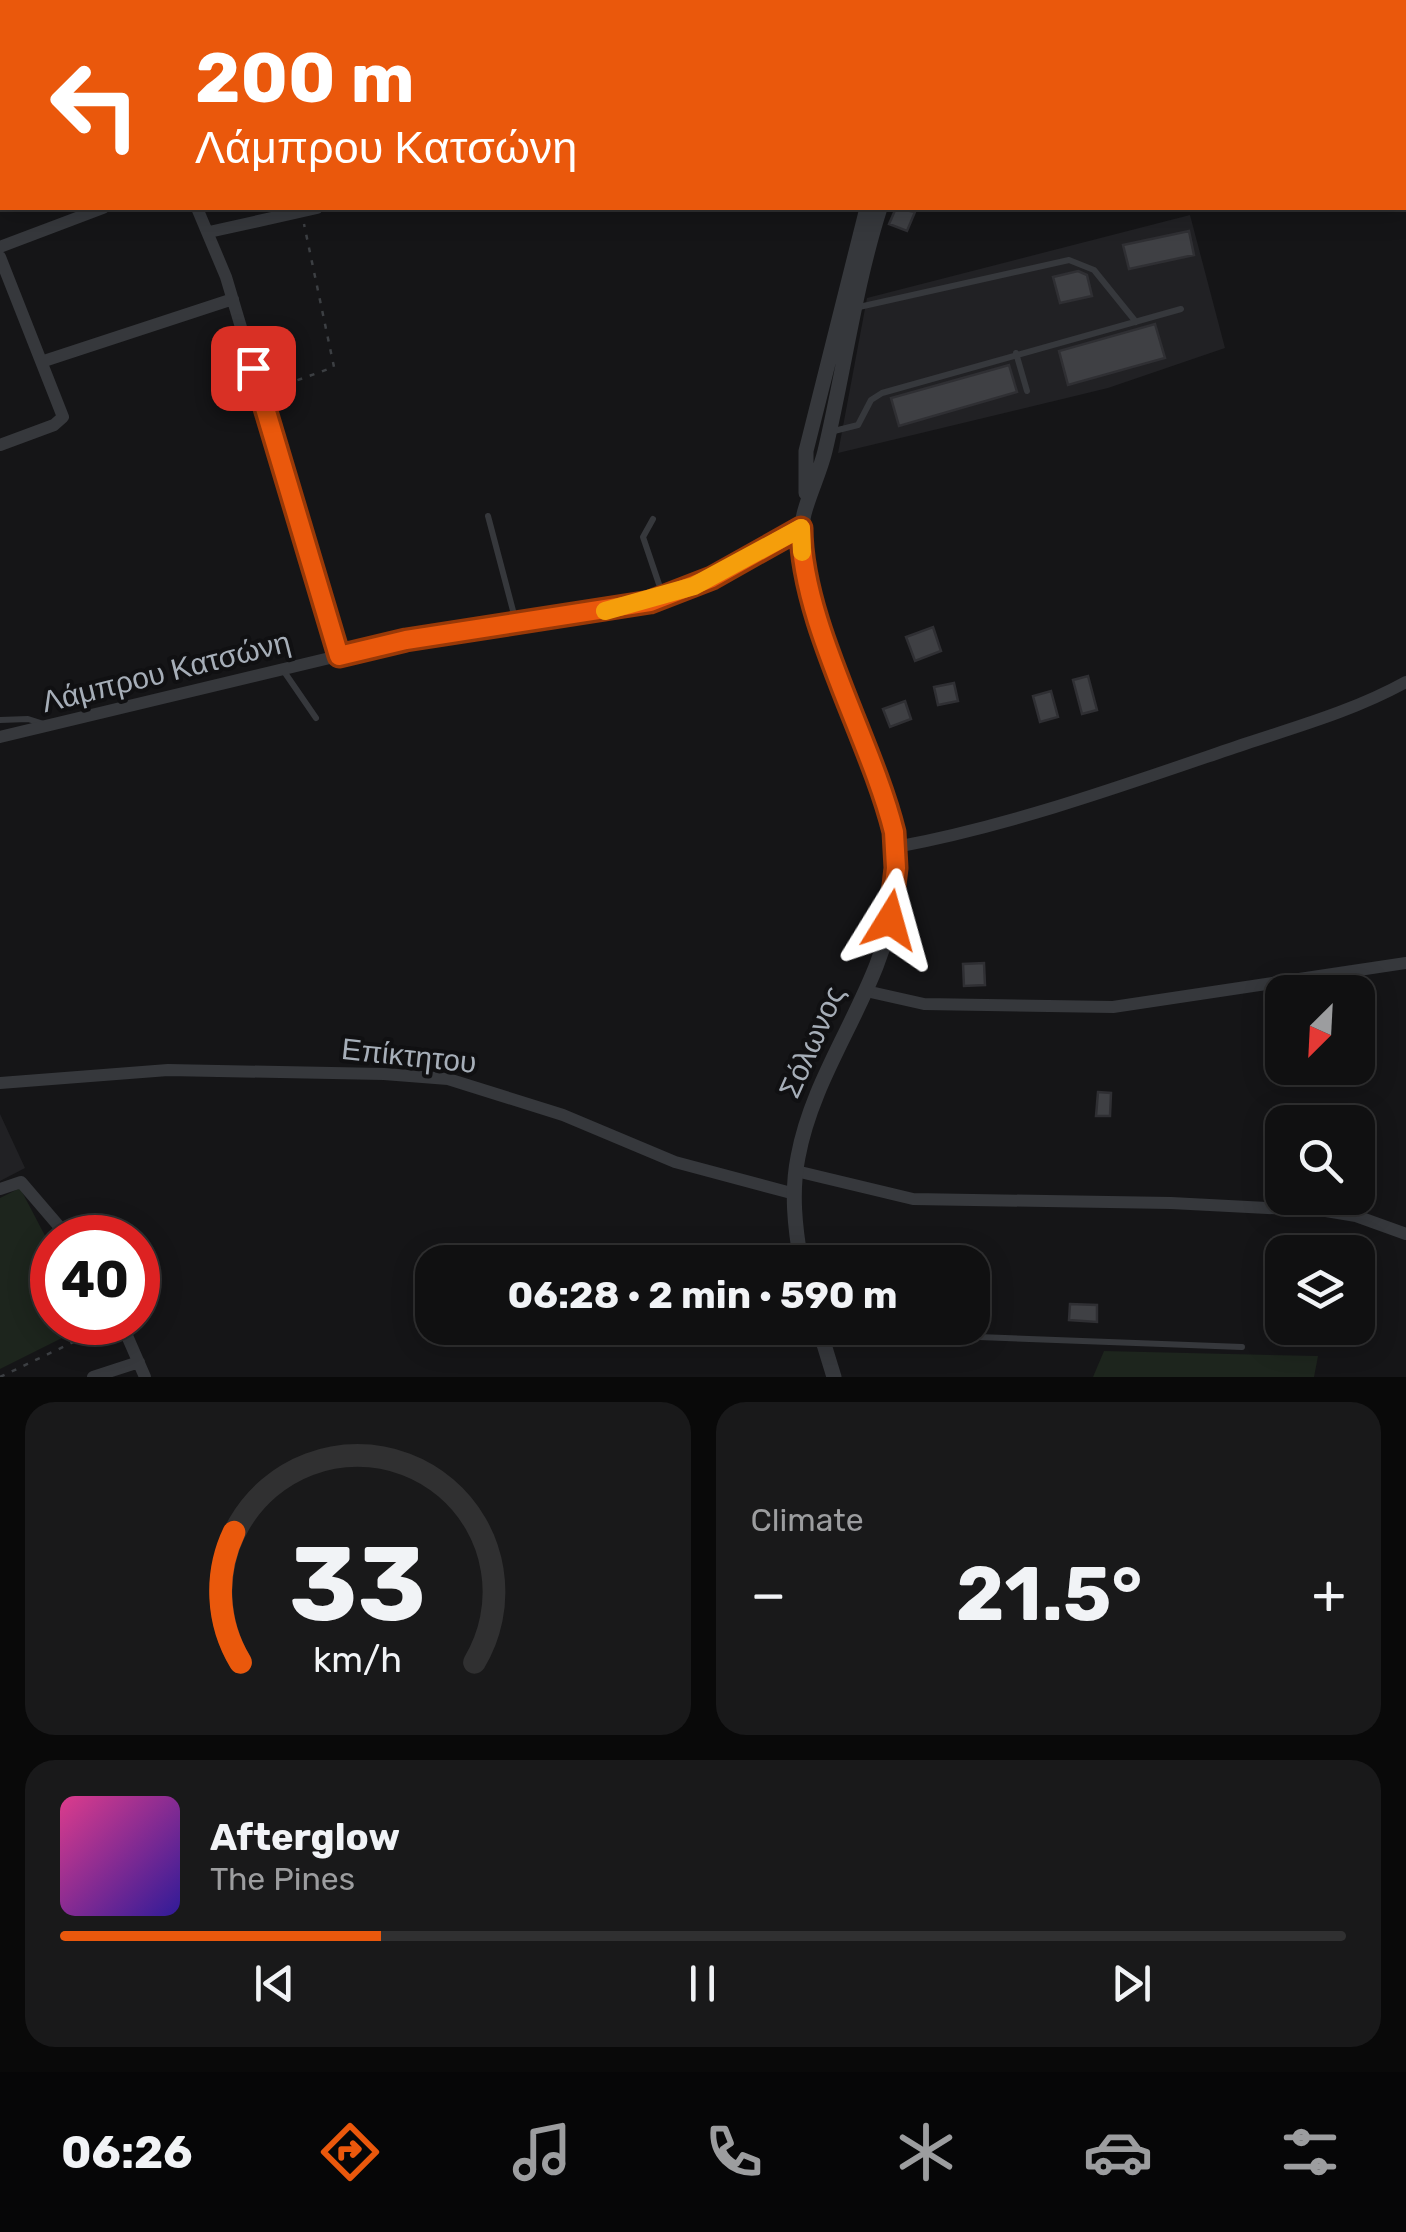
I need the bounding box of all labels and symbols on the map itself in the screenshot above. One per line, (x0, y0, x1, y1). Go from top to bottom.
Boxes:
pin (211, 326, 296, 411)
street label: Λάμπρου Κατσώνη (38, 624, 294, 720)
position arrow (838, 868, 942, 972)
north arrow (1265, 975, 1375, 1085)
street label: Σόλωνος (771, 980, 853, 1104)
street label: Επίκτητου (340, 1031, 478, 1081)
speed limit sign: 40 (30, 1215, 160, 1345)

